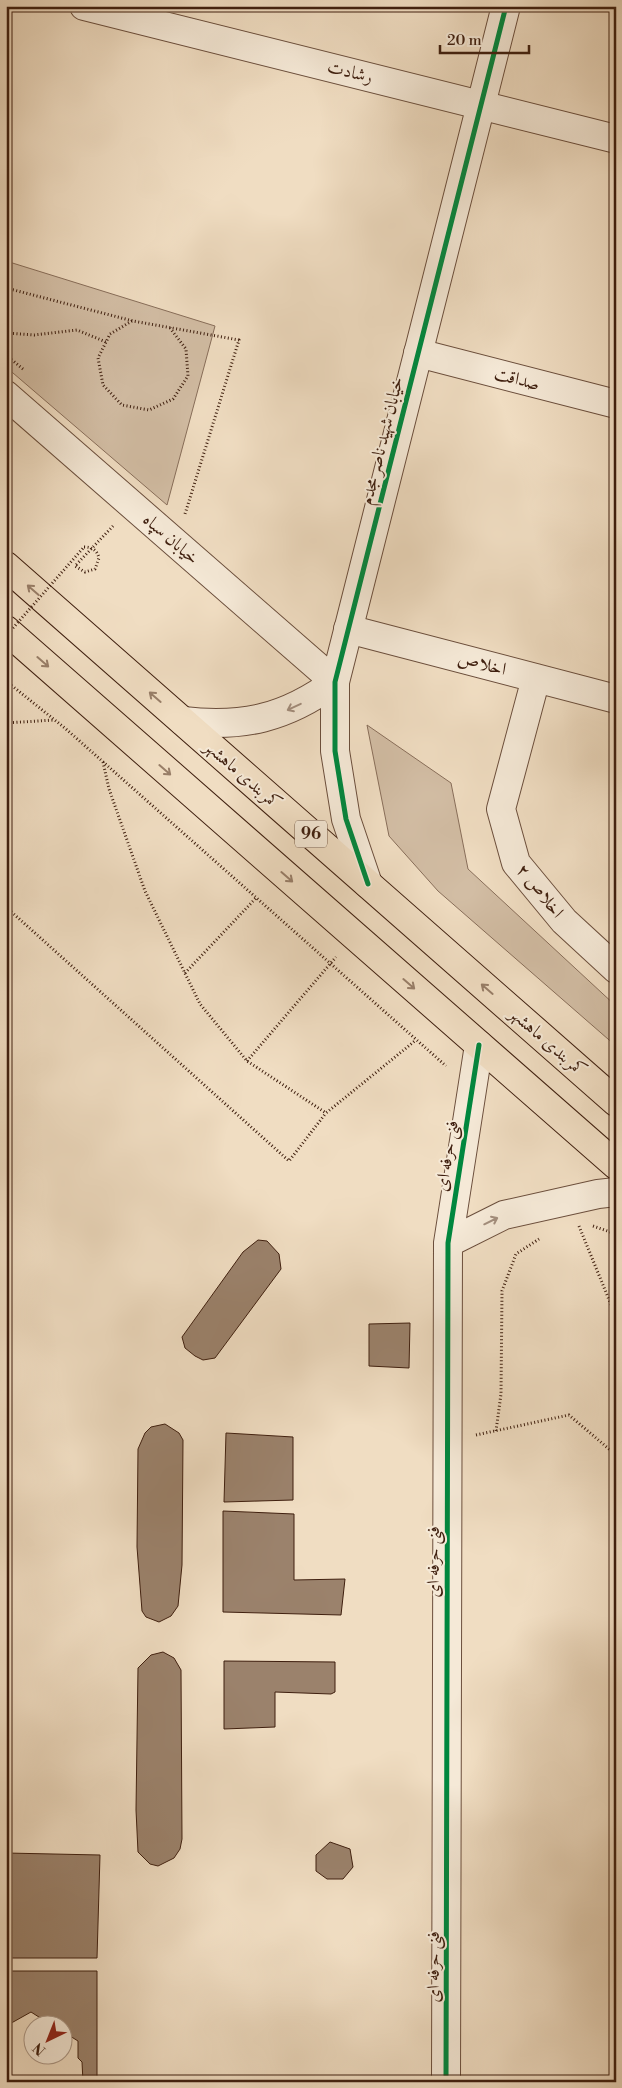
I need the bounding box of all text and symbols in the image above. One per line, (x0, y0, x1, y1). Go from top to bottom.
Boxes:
scale bar (440, 22, 528, 54)
text: 20 m (447, 31, 482, 50)
street label: رشادت (325, 55, 375, 89)
street label: صداقت (492, 362, 542, 396)
street label: خیابان شهید ناصر مجدم (355, 375, 413, 508)
street label: خیابان سپاه (138, 508, 204, 570)
one-way arrow (26, 584, 39, 595)
street label: اخلاص (455, 647, 509, 681)
one-way arrow (36, 657, 49, 668)
one-way arrow (148, 691, 161, 703)
one-way arrow (287, 703, 302, 712)
street label: کمربندی ماهشهر (198, 734, 286, 815)
one-way arrow (158, 764, 171, 775)
road number: 96 (295, 821, 327, 848)
street label: اخلاص ۲ (511, 859, 569, 923)
one-way arrow (280, 871, 293, 882)
one-way arrow (403, 978, 416, 990)
one-way arrow (481, 983, 494, 995)
street label: کمربندی ماهشهر (503, 1001, 591, 1082)
street label: فنی حرفه ای (430, 1119, 465, 1193)
one-way arrow (484, 1216, 499, 1226)
street label: فنی حرفه ای (422, 1526, 446, 1598)
street label: فنی حرفه ای (422, 1931, 446, 2003)
north arrow (22, 2016, 72, 2066)
text: N (30, 2038, 50, 2059)

